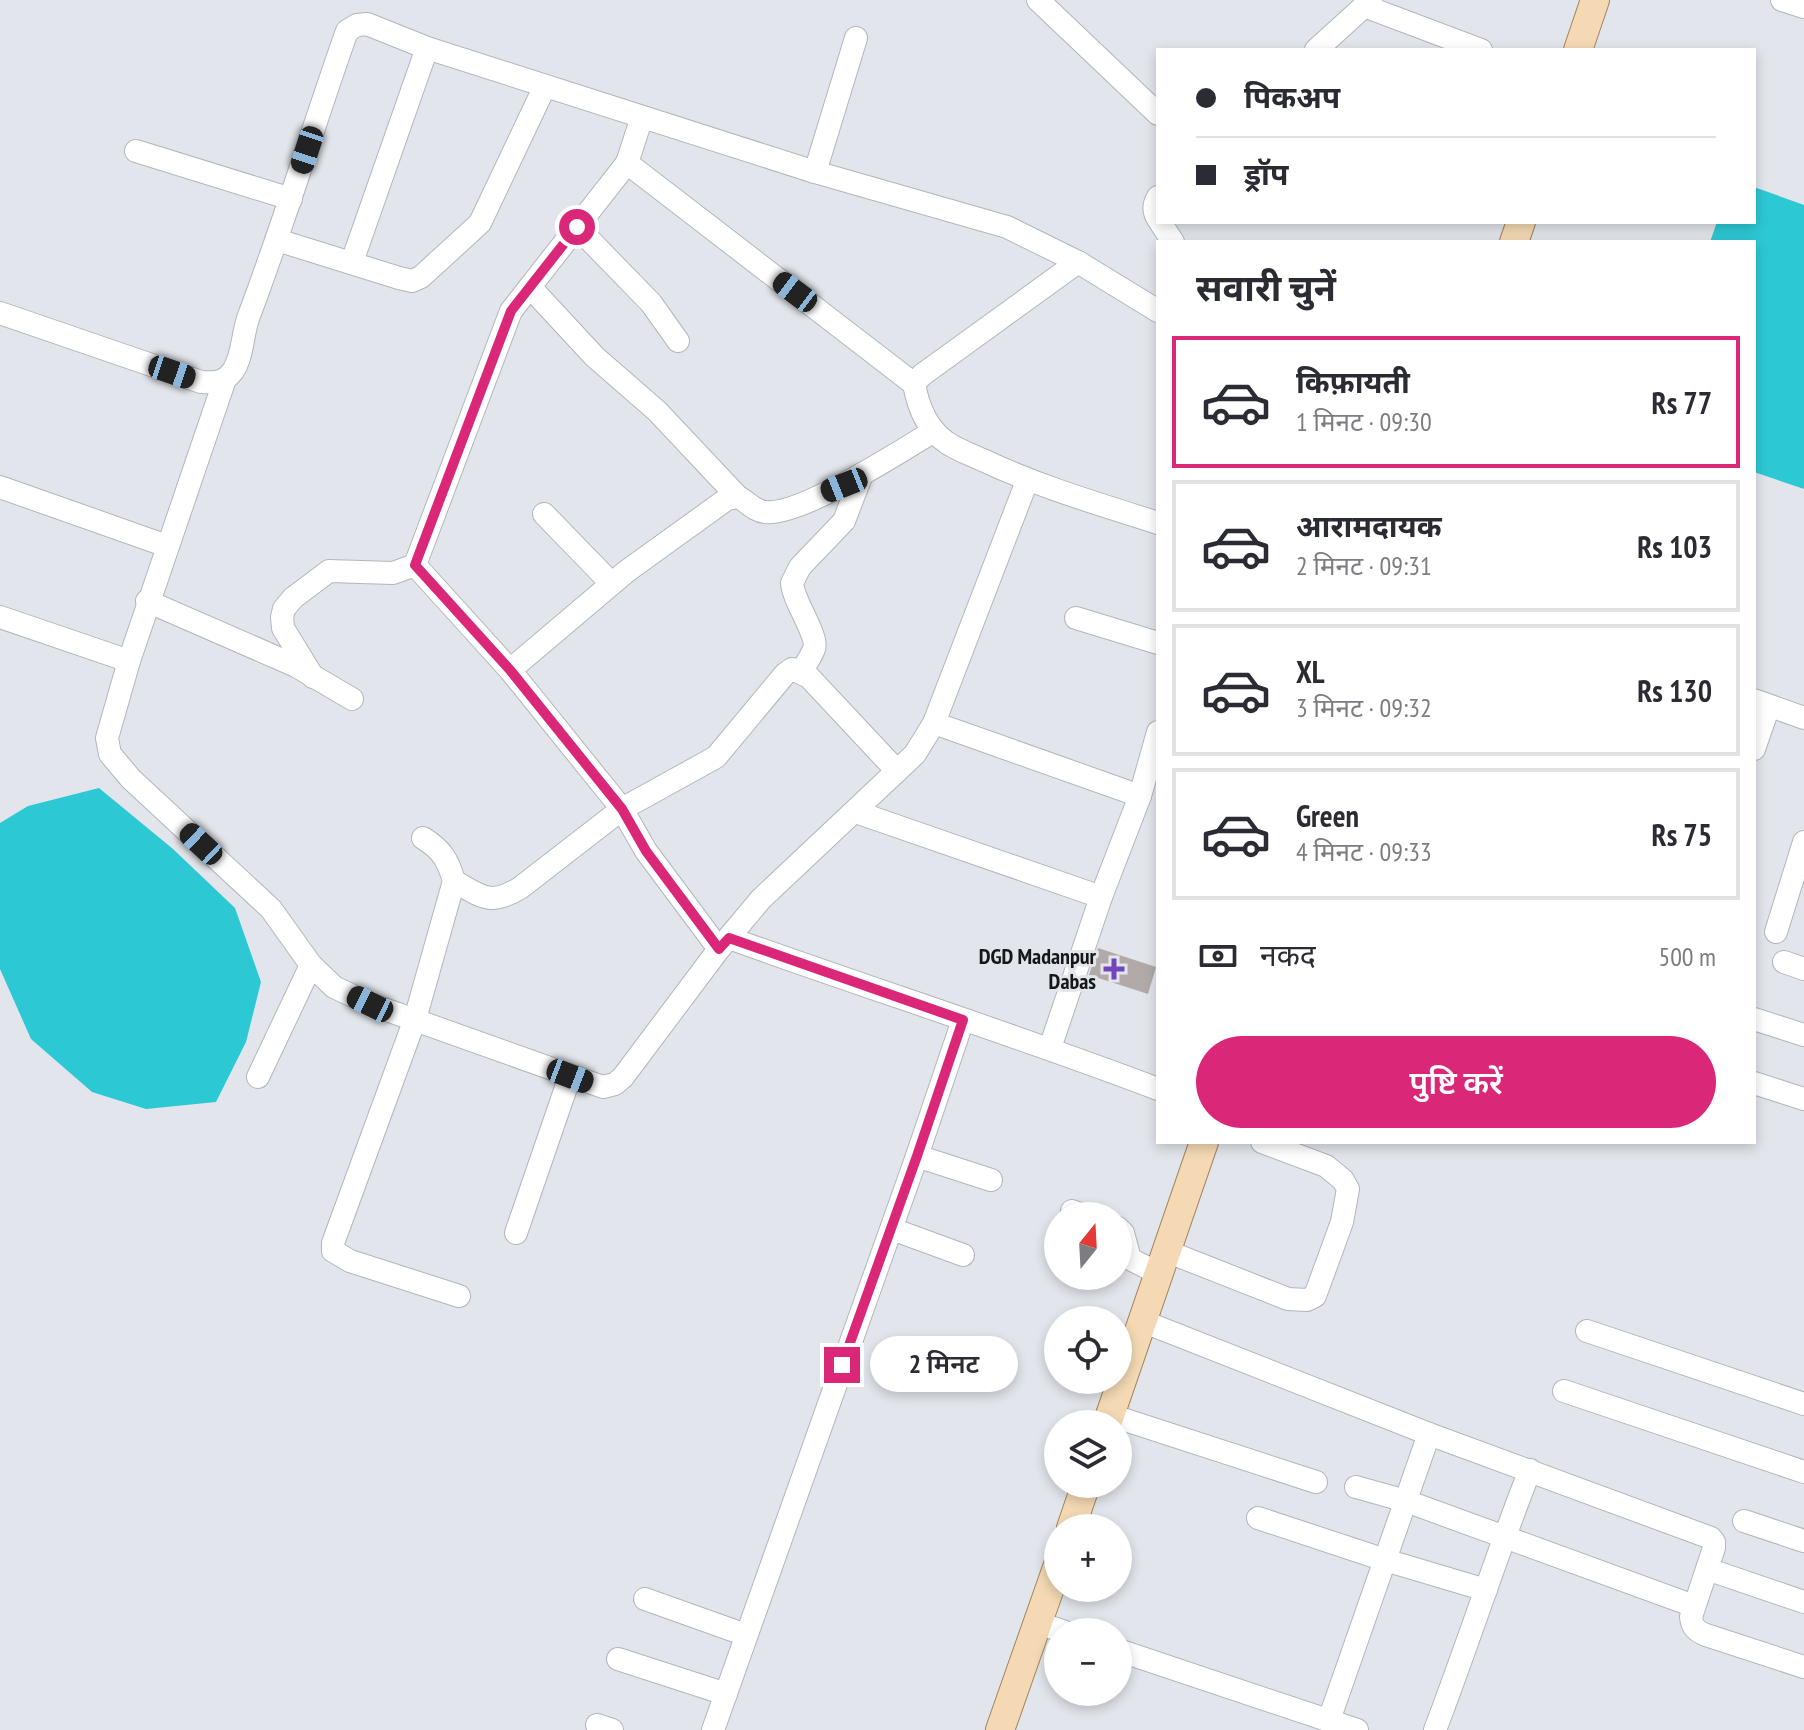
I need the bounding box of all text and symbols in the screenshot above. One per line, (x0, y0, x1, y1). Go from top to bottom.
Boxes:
text: पिकअप (1244, 77, 1340, 116)
car (288, 123, 326, 177)
text: ड्रॉप (1244, 154, 1288, 193)
route start (559, 209, 595, 245)
text: सवारी चुनें (1196, 264, 1336, 311)
car (769, 268, 821, 316)
car (145, 353, 199, 391)
text: किफ़ायती (1296, 362, 1410, 401)
icon: car (1200, 366, 1272, 438)
text: Rs 77 (1652, 383, 1712, 422)
text: 1 मिनट · 09:30 (1296, 405, 1432, 438)
car (817, 465, 871, 505)
text: आरामदायक (1296, 506, 1442, 545)
icon: car (1200, 510, 1272, 582)
text: Rs 103 (1637, 527, 1712, 566)
text: 2 मिनट · 09:31 (1296, 549, 1432, 582)
text: XL (1296, 652, 1325, 691)
icon: car (1200, 654, 1272, 726)
text: Rs 130 (1637, 671, 1712, 710)
text: 3 मिनट · 09:32 (1296, 691, 1432, 724)
text: Green (1296, 796, 1359, 835)
icon: car (1200, 798, 1272, 870)
text: Rs 75 (1652, 815, 1712, 854)
car (175, 819, 227, 869)
text: 4 मिनट · 09:33 (1296, 835, 1432, 868)
icon: cash (1196, 934, 1240, 978)
text: नकद (1260, 935, 1316, 974)
text: 500 m (1658, 940, 1716, 973)
place label: DGD Madanpur Dabas (979, 942, 1097, 995)
marker: DGD Madanpur Dabas (1103, 958, 1125, 980)
car (343, 983, 397, 1025)
button: पुष्टि करें (1196, 1036, 1716, 1128)
car (543, 1056, 597, 1096)
north arrow (1044, 1202, 1132, 1290)
map controls (1044, 1202, 1132, 1706)
button: locate (1044, 1306, 1132, 1394)
callout: 2 मिनट (870, 1337, 1018, 1393)
route end (824, 1347, 860, 1383)
text: 2 मिनट (909, 1347, 979, 1380)
button: layers (1044, 1410, 1132, 1498)
button: + (1044, 1514, 1132, 1602)
button: − (1044, 1618, 1132, 1706)

